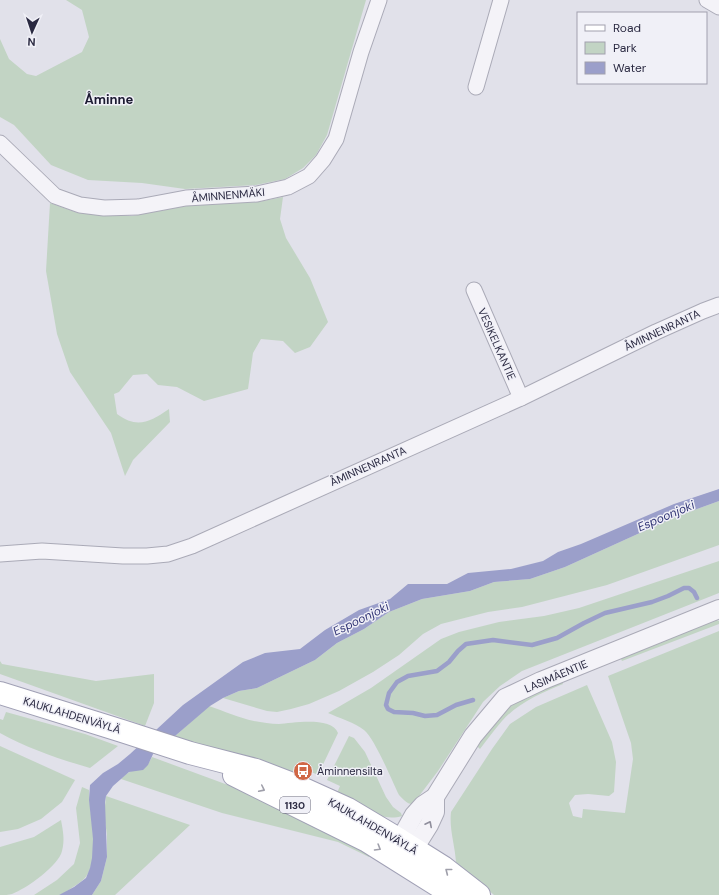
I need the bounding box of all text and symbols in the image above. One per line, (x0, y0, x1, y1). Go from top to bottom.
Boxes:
north arrow (12, 12, 52, 52)
legend (577, 12, 707, 84)
text: Road (613, 20, 641, 36)
text: N (27, 35, 36, 49)
text: Park (613, 40, 637, 56)
text: Water (613, 60, 647, 76)
district label: Åminne (85, 91, 134, 108)
street label: ÅMINNENMÄKI (191, 185, 265, 205)
street label: VESIKELKANTIE (475, 306, 519, 382)
street label: ÅMINNENRANTA (622, 306, 702, 354)
street label: ÅMINNENRANTA (328, 443, 408, 489)
water label: Espoonjoki (635, 496, 698, 535)
water label: Espoonjoki (330, 598, 393, 639)
street label: LASIMÄENTIE (522, 656, 590, 696)
street label: KAUKLAHDENVÄYLÄ (22, 693, 122, 737)
bus stop icon: Åminnensilta (292, 760, 314, 782)
place label: Åminnensilta (317, 764, 383, 778)
one-way arrow (258, 784, 266, 792)
street label: KAUKLAHDENVÄYLÄ (326, 795, 420, 857)
road number: 1130 (280, 797, 310, 813)
one-way arrow (424, 821, 432, 828)
one-way arrow (374, 843, 381, 851)
one-way arrow (445, 869, 452, 876)

